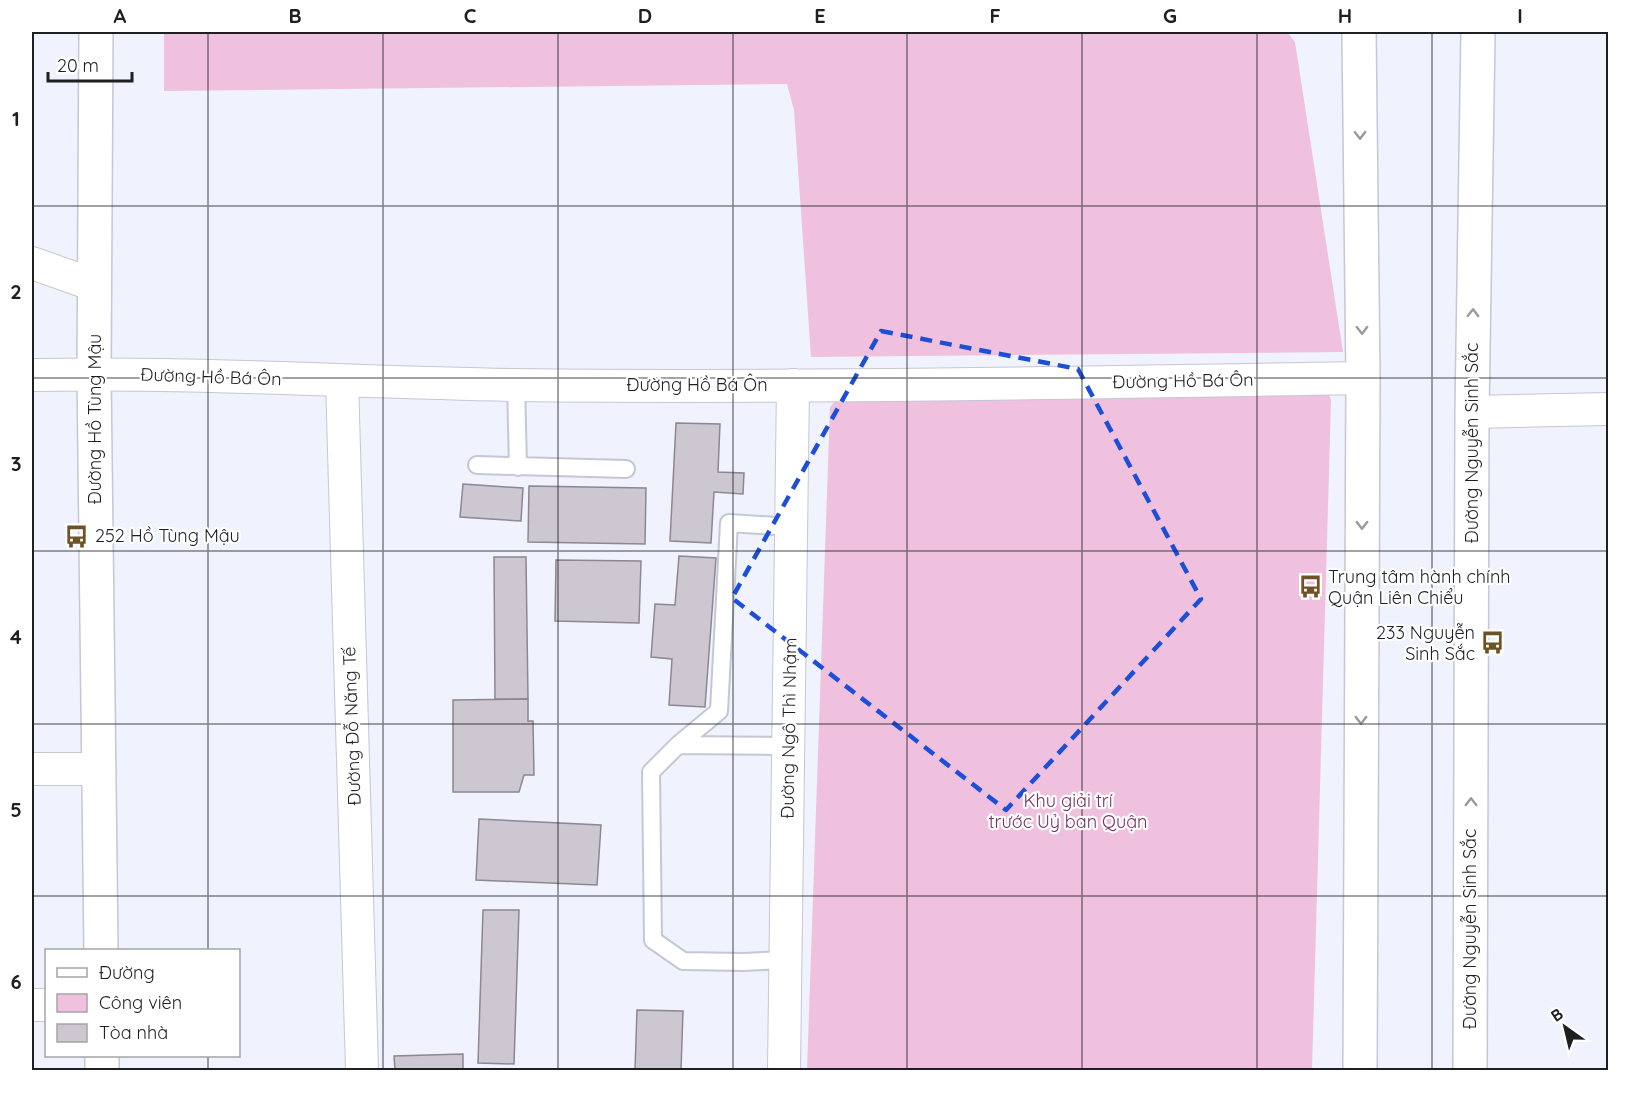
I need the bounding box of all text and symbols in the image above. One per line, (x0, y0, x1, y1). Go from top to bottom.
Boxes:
text: A (114, 3, 127, 28)
text: B (288, 3, 302, 28)
text: C (464, 3, 477, 28)
text: D (638, 3, 652, 28)
text: E (814, 3, 826, 28)
text: F (989, 3, 1001, 28)
text: G (1163, 3, 1177, 28)
text: H (1338, 3, 1352, 28)
text: I (1517, 3, 1523, 28)
scale bar (48, 45, 132, 83)
text: 20 m (57, 54, 99, 77)
text: 1 (12, 106, 20, 131)
one-way arrow (1354, 130, 1366, 139)
text: 2 (10, 279, 22, 304)
one-way arrow (1467, 309, 1480, 318)
one-way arrow (1356, 325, 1368, 334)
street label: Đường Hồ Tùng Mậu (83, 334, 106, 504)
street label: Đường Nguyễn Sinh Sắc (1460, 343, 1483, 543)
street label: Đường Hồ Bá Ôn (140, 363, 282, 390)
street label: Đường Hồ Bá Ôn (1112, 368, 1254, 393)
street label: Đường Hồ Bá Ôn (626, 373, 768, 396)
text: 3 (11, 451, 21, 476)
one-way arrow (1356, 520, 1368, 529)
bus stop icon: 252 Hồ Tùng Mậu (64, 523, 90, 549)
place label: 252 Hồ Tùng Mậu (95, 524, 240, 547)
place label: Trung tâm hành chính Quận Liên Chiểu (1328, 565, 1511, 609)
bus stop icon: Trung tâm hành chính Quận Liên Chiểu (1297, 574, 1323, 600)
place label: 233 Nguyễn Sinh Sắc (1376, 621, 1475, 665)
text: 4 (10, 624, 22, 649)
bus stop icon: 233 Nguyễn Sinh Sắc (1480, 630, 1506, 656)
street label: Đường Ngô Thì Nhậm (775, 637, 802, 819)
street label: Đường Đỗ Năng Tế (337, 646, 366, 806)
one-way arrow (1355, 715, 1367, 724)
park label: Khu giải trí trước Uỷ ban Quận (989, 789, 1148, 833)
text: 5 (10, 797, 22, 822)
one-way arrow (1465, 798, 1477, 807)
street label: Đường Nguyễn Sinh Sắc (1458, 829, 1481, 1029)
legend (45, 949, 240, 1057)
text: Đường (99, 961, 155, 984)
text: 6 (10, 969, 22, 994)
text: Công viên (99, 991, 182, 1014)
north arrow (1535, 997, 1595, 1057)
text: B (1547, 1003, 1567, 1026)
text: Tòa nhà (99, 1021, 168, 1044)

